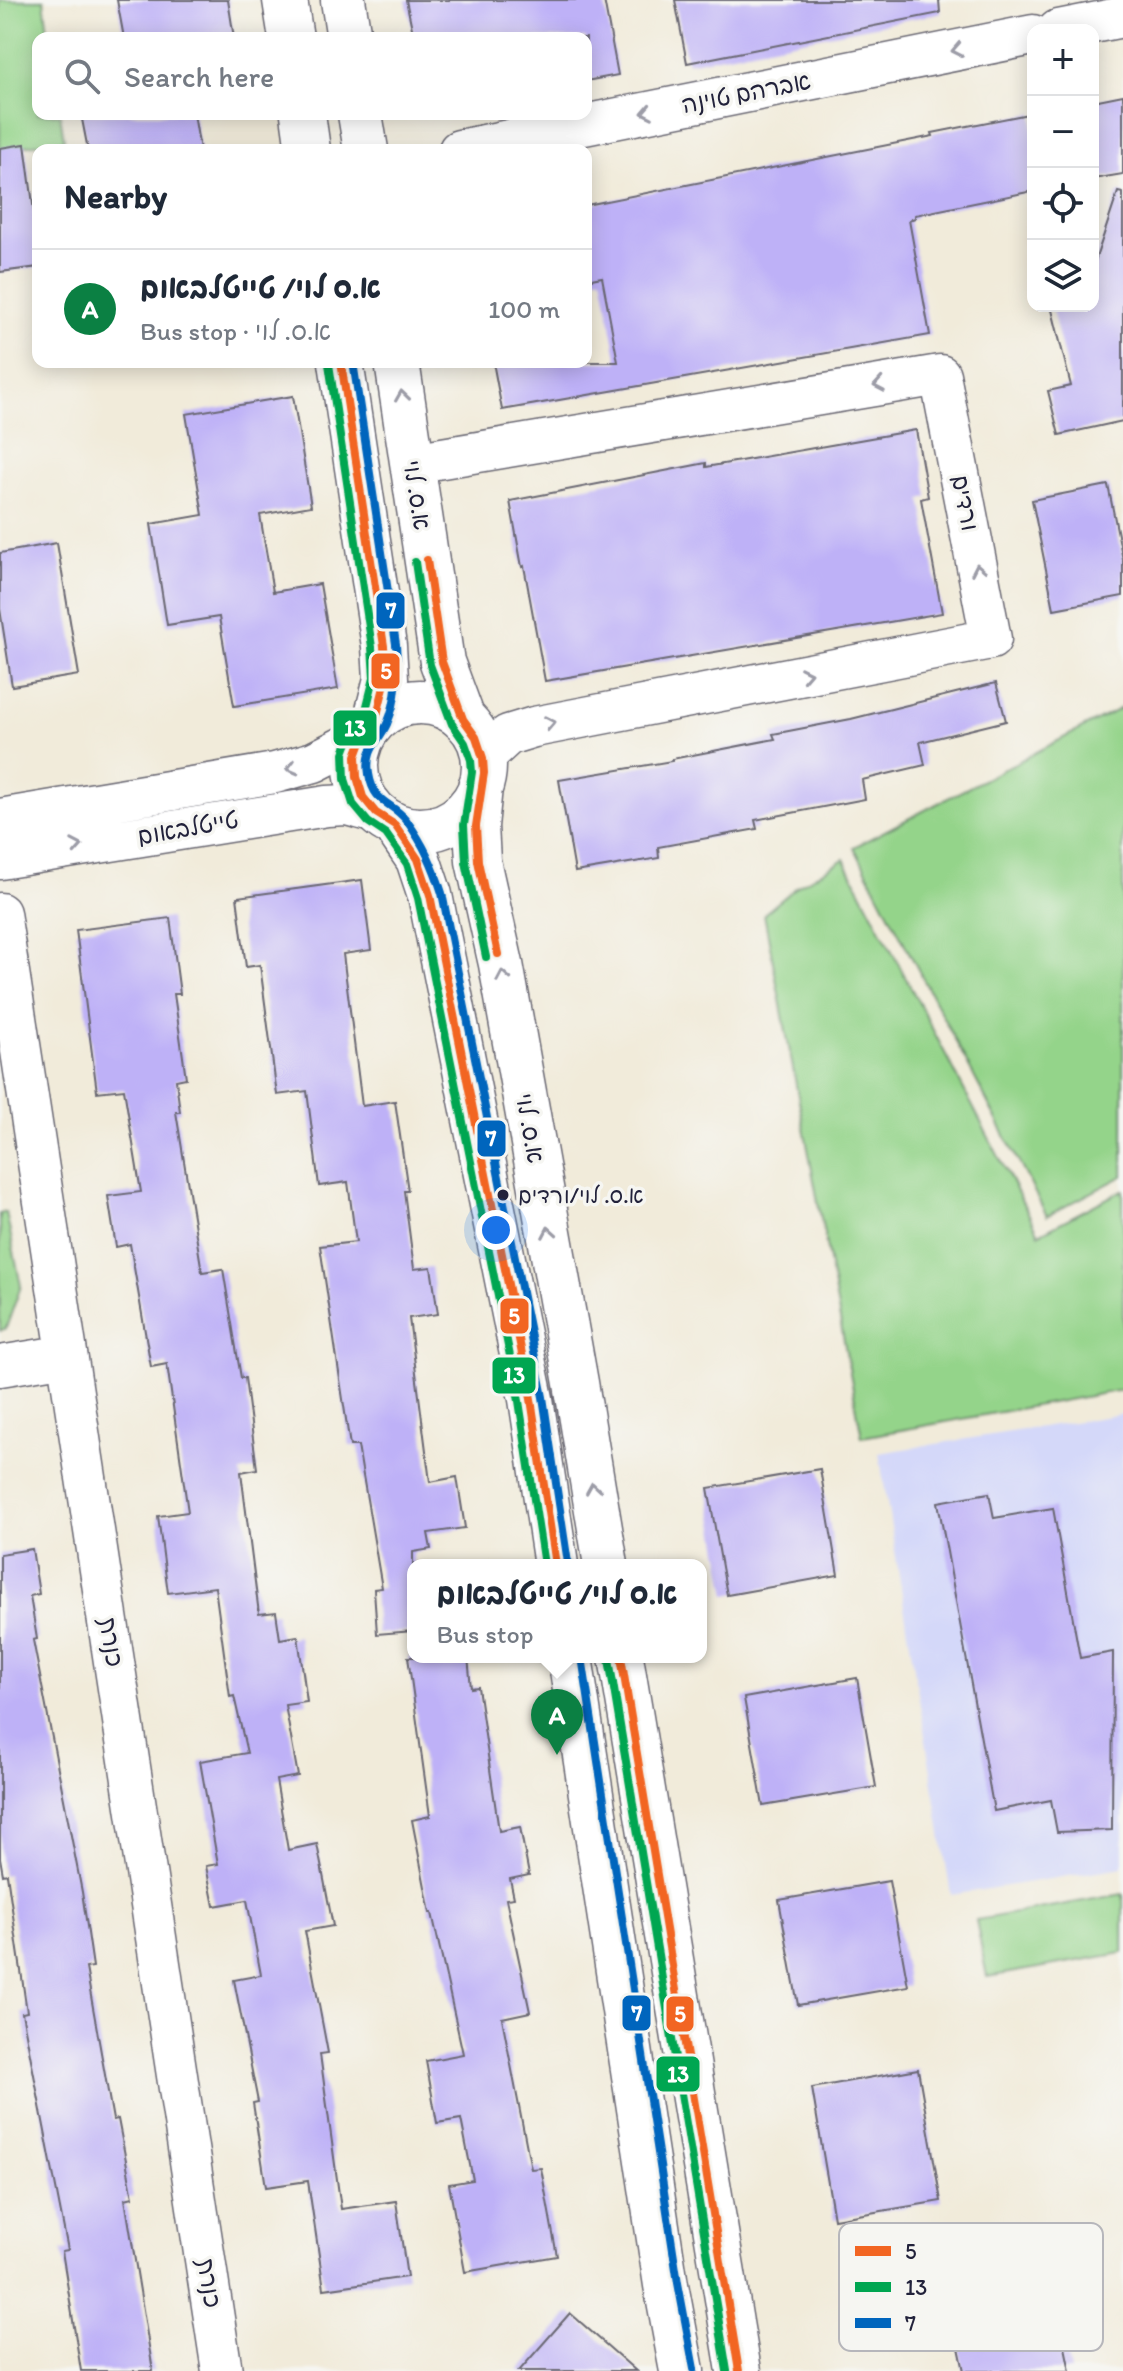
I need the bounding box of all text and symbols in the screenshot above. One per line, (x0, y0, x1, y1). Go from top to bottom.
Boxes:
map controls (1027, 24, 1099, 312)
button: + (1027, 24, 1099, 96)
search box (32, 32, 592, 120)
one-way arrow (950, 41, 964, 58)
icon: search (60, 54, 104, 98)
text: Search here (124, 58, 274, 95)
street label: אברהם טוינה (679, 66, 813, 119)
button: − (1027, 96, 1099, 168)
one-way arrow (640, 103, 653, 120)
button: locate (1027, 168, 1099, 240)
text: Nearby (64, 176, 167, 217)
button: layers (1027, 240, 1099, 312)
text: א.ס לוי/ טייטלבאום (140, 269, 381, 306)
text: A (82, 293, 98, 325)
text: 100 m (488, 293, 560, 325)
text: Bus stop · א.ס. לוי (140, 315, 331, 347)
one-way arrow (872, 376, 885, 393)
one-way arrow (394, 389, 411, 403)
street label: א.ס. לוי (398, 458, 437, 532)
street label: ורדים (946, 472, 985, 533)
one-way arrow (970, 562, 987, 576)
line badge: 7 (375, 591, 406, 630)
text: 7 (385, 597, 397, 624)
line badge: 5 (370, 652, 401, 690)
text: 5 (380, 658, 392, 685)
one-way arrow (799, 667, 812, 684)
line badge: 13 (332, 709, 378, 747)
text: 13 (344, 715, 366, 742)
one-way arrow (544, 716, 557, 733)
one-way arrow (285, 759, 299, 775)
street label: טייטלבאום (135, 804, 241, 851)
one-way arrow (70, 839, 84, 856)
one-way arrow (495, 969, 512, 983)
street label: א.ס. לוי (510, 1091, 551, 1165)
line badge: 7 (476, 1119, 507, 1158)
text: 7 (485, 1125, 497, 1152)
place label: א.ס. לוי/ורדים (518, 1182, 644, 1209)
marker: א.ס. לוי/ורדים (495, 1187, 511, 1203)
your location (476, 1210, 516, 1250)
one-way arrow (541, 1225, 558, 1239)
line badge: 5 (499, 1297, 530, 1335)
text: 5 (508, 1303, 520, 1330)
line badge: 13 (491, 1356, 537, 1395)
text: 13 (503, 1362, 525, 1389)
one-way arrow (586, 1481, 603, 1495)
popup (407, 1559, 707, 1663)
text: א.ס לוי/ טייטלבאום (437, 1575, 677, 1612)
street label: כנרת (93, 1615, 130, 1669)
text: Bus stop (437, 1618, 533, 1650)
pin: A (531, 1689, 583, 1755)
line badge: 7 (621, 1994, 652, 2032)
line badge: 5 (665, 1995, 695, 2033)
text: 7 (631, 2000, 643, 2027)
text: 5 (674, 2001, 686, 2028)
line badge: 13 (655, 2055, 701, 2093)
text: 13 (667, 2061, 689, 2088)
legend (839, 2223, 1103, 2351)
text: 5 (905, 2238, 917, 2265)
street label: כנרת (191, 2256, 228, 2310)
text: 13 (905, 2274, 927, 2301)
text: 7 (905, 2310, 916, 2337)

